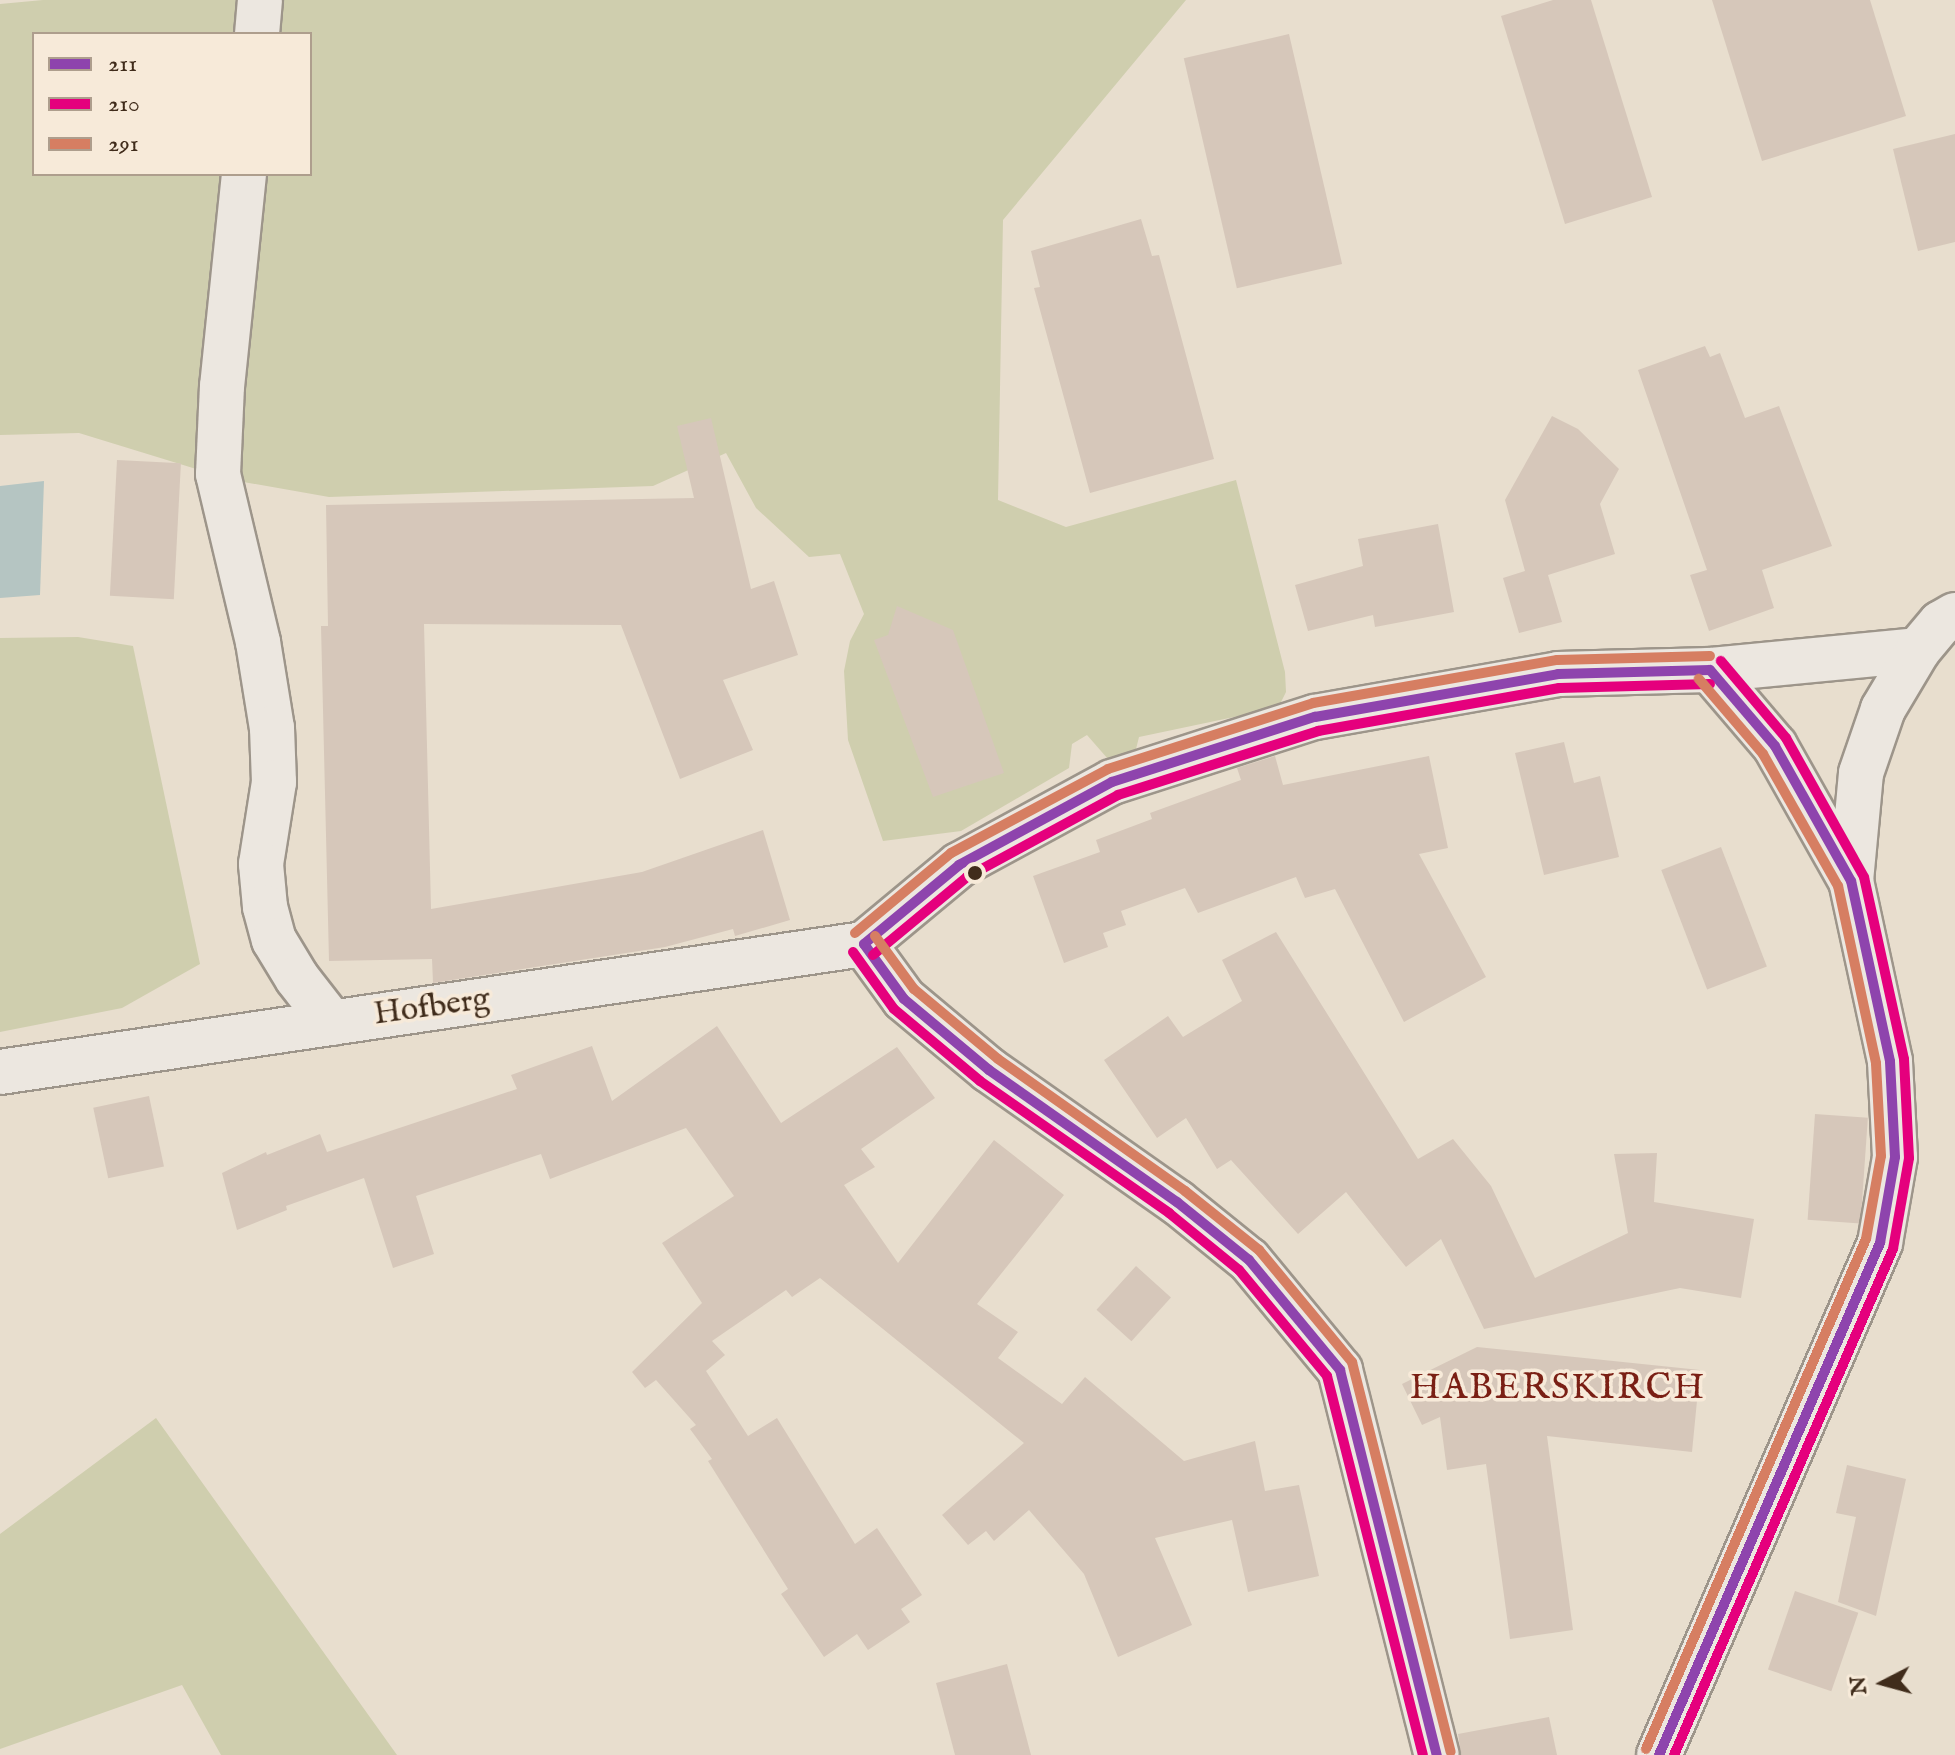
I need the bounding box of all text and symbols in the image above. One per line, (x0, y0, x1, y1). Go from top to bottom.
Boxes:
legend (32, 32, 312, 176)
text: 211 (108, 49, 137, 80)
text: 210 (108, 89, 140, 120)
text: 291 (108, 129, 139, 160)
unlabelled marker (967, 865, 983, 881)
street label: Hofberg (372, 981, 492, 1035)
district label: HABERSKIRCH (1410, 1367, 1706, 1411)
north arrow (1843, 1643, 1923, 1723)
text: N (1844, 1675, 1874, 1696)

